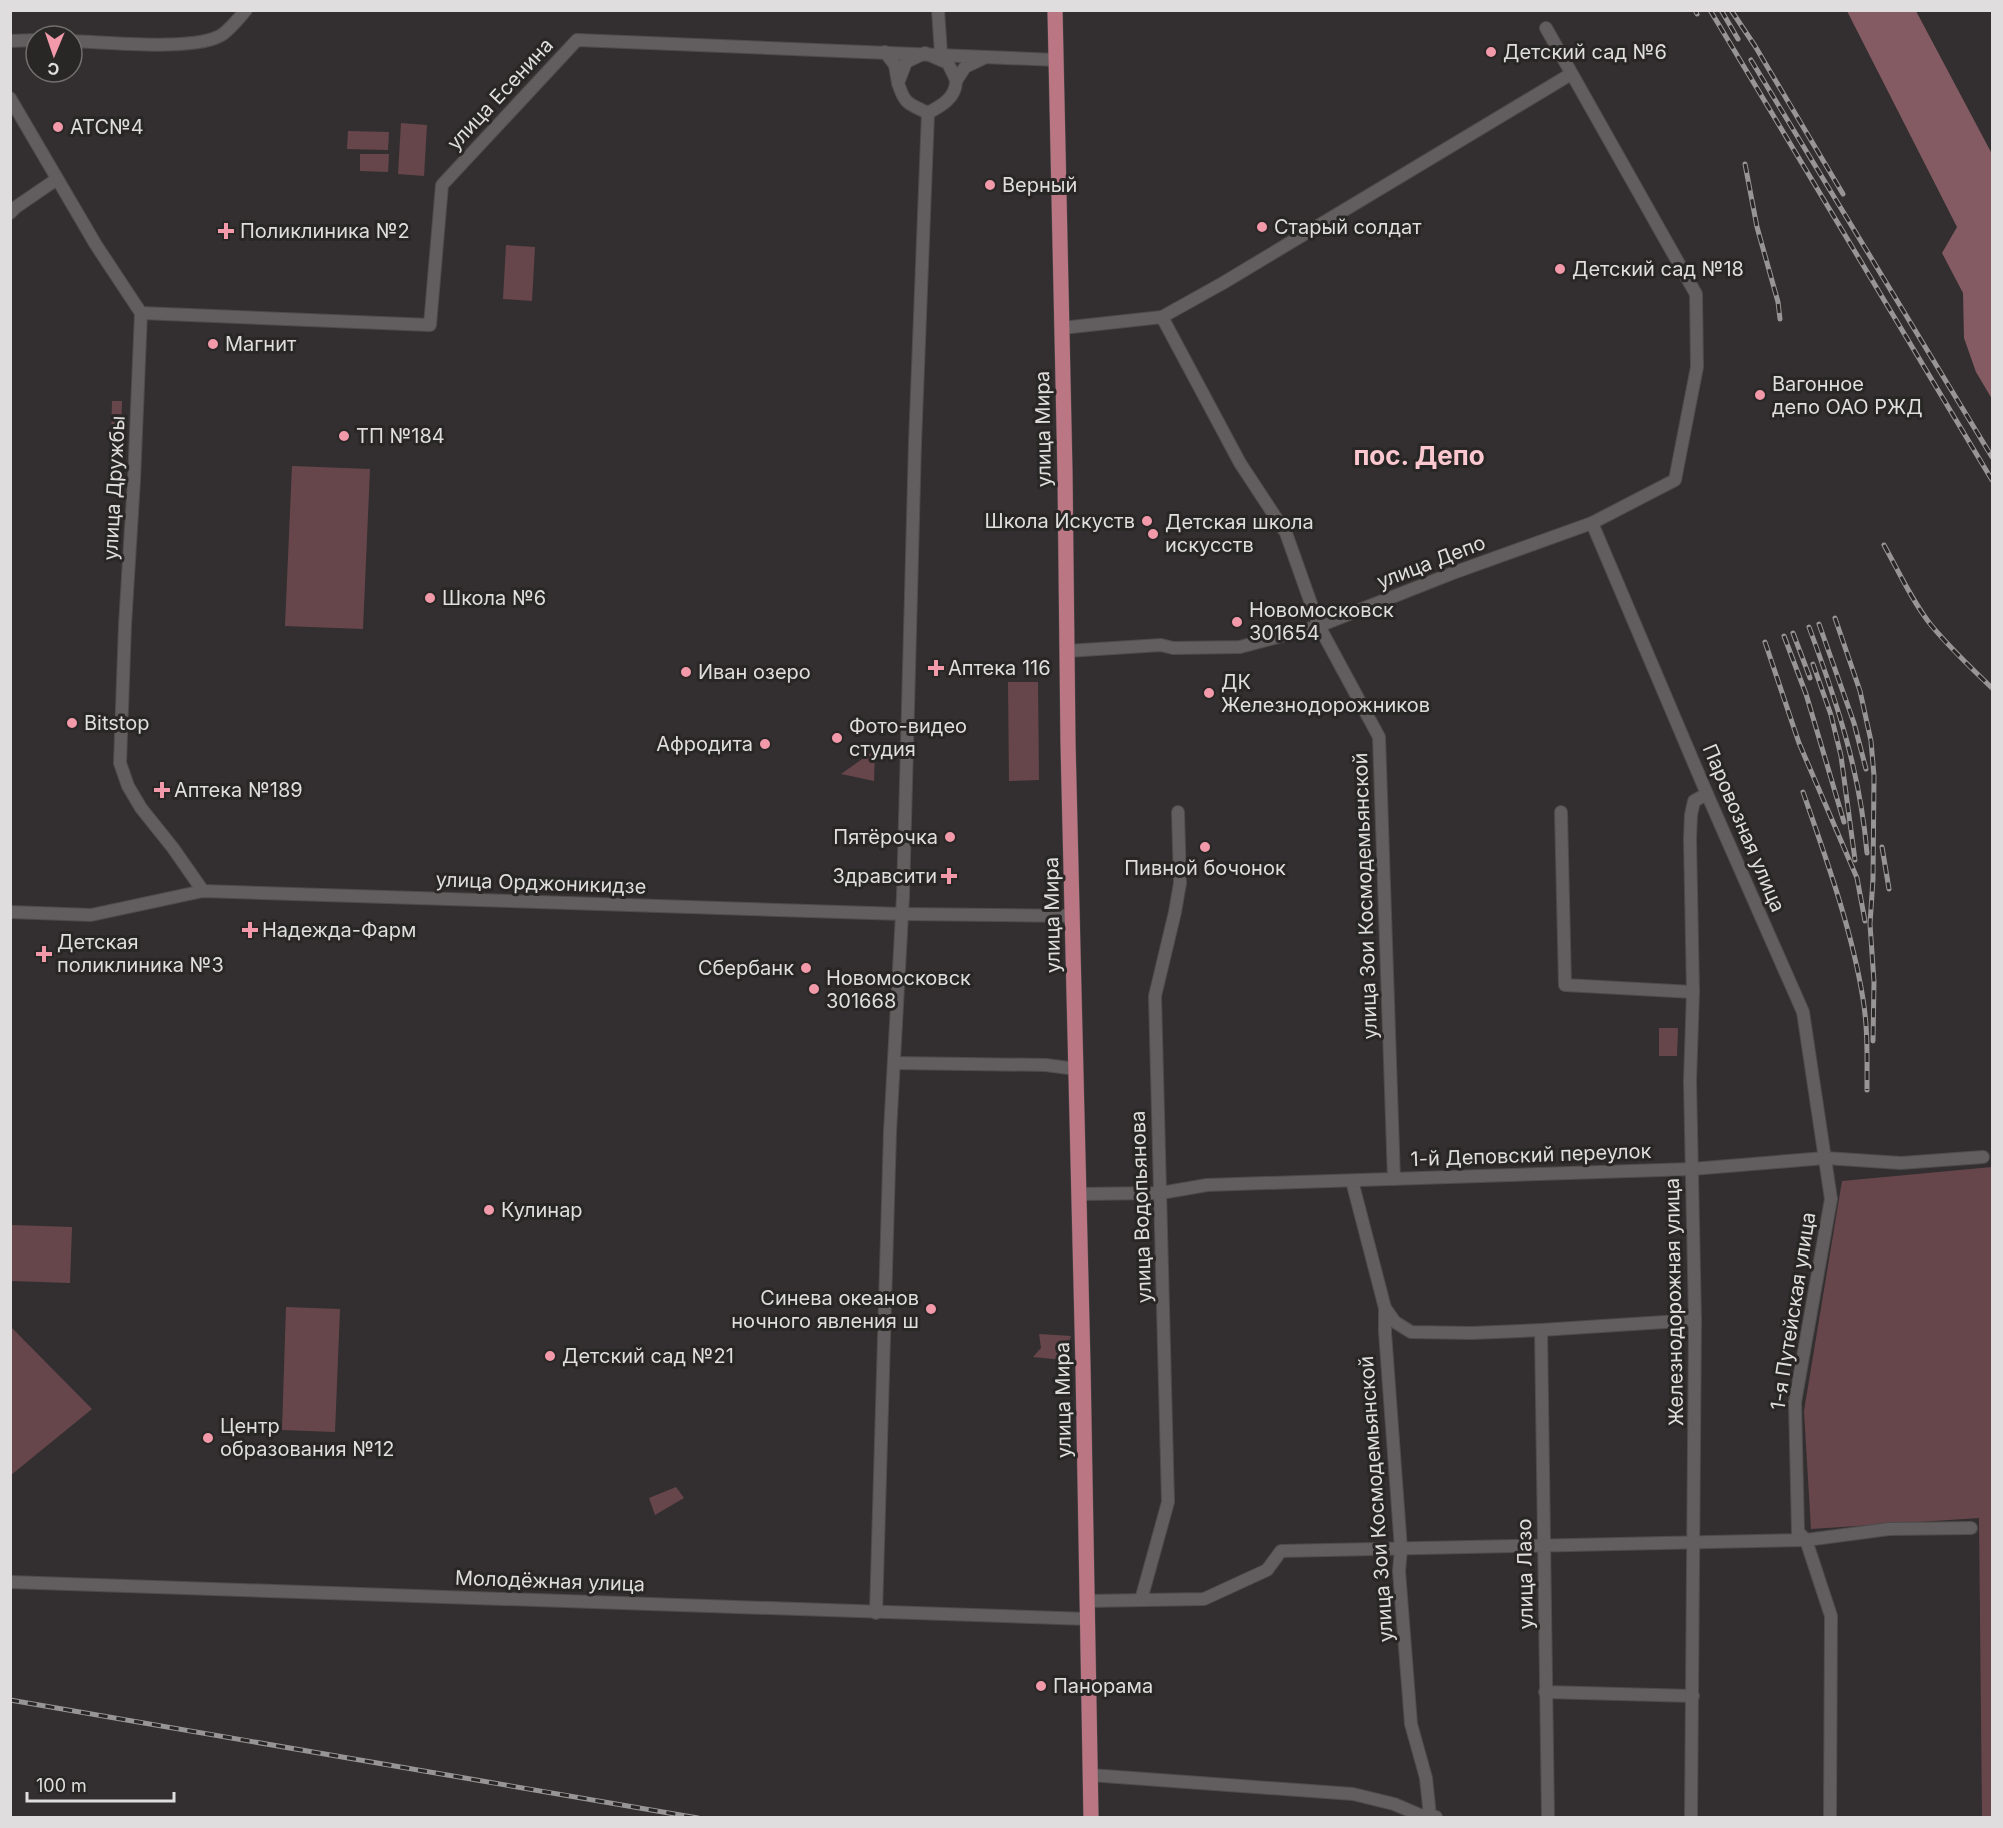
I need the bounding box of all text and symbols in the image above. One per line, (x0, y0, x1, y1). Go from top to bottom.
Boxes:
north arrow (24, 24, 84, 84)
street label: улица Есенина (442, 33, 558, 155)
place label: Детский сад №6 (1503, 40, 1667, 64)
marker: Детский сад №6 (1484, 45, 1498, 59)
text: С (47, 59, 60, 79)
place label: АТС№4 (70, 115, 144, 139)
marker: АТС№4 (51, 120, 65, 134)
place label: Верный (1002, 173, 1077, 197)
marker: Верный (983, 178, 997, 192)
place label: Старый солдат (1274, 215, 1422, 239)
place label: Поликлиника №2 (240, 219, 410, 243)
marker: Старый солдат (1255, 220, 1269, 234)
marker: Поликлиника №2 (217, 222, 235, 240)
place label: Детский сад №18 (1572, 257, 1744, 281)
marker: Детский сад №18 (1553, 262, 1567, 276)
place label: Магнит (225, 332, 297, 356)
marker: Магнит (206, 337, 220, 351)
street label: улица Мира (1030, 371, 1056, 487)
place label: Вагонное депо ОАО РЖД (1772, 372, 1923, 419)
marker: Вагонное депо ОАО РЖД (1753, 388, 1767, 402)
street label: улица Дружбы (98, 415, 130, 561)
place label: ТП №184 (356, 424, 445, 448)
marker: ТП №184 (337, 429, 351, 443)
district label: пос. Депо (1353, 440, 1485, 471)
place label: Школа Искуств (985, 509, 1135, 533)
place label: Детская школа искусств (1165, 510, 1314, 557)
marker: Школа Искуств (1140, 514, 1154, 528)
marker: Детская школа искусств (1146, 527, 1160, 541)
street label: улица Депо (1373, 530, 1489, 594)
place label: Школа №6 (442, 586, 546, 610)
marker: Школа №6 (423, 591, 437, 605)
place label: Новомосковск 301654 (1249, 598, 1394, 645)
marker: Новомосковск 301654 (1230, 615, 1244, 629)
place label: Аптека 116 (948, 656, 1051, 680)
place label: Иван озеро (698, 660, 811, 684)
marker: Аптека 116 (929, 661, 943, 675)
marker: Иван озеро (679, 665, 693, 679)
place label: ДК Железнодорожников (1221, 670, 1430, 717)
marker: ДК Железнодорожников (1202, 686, 1216, 700)
place label: Bitstop (84, 711, 149, 735)
place label: Фото-видео студия (849, 714, 967, 761)
marker: Bitstop (65, 716, 79, 730)
marker: Фото-видео студия (830, 731, 844, 745)
place label: Афродита (656, 732, 753, 756)
marker: Афродита (758, 737, 772, 751)
street label: Паровозная улица (1698, 740, 1790, 916)
street label: улица Зои Космодемьянской (1348, 752, 1382, 1040)
place label: Аптека №189 (174, 778, 303, 802)
marker: Аптека №189 (155, 783, 169, 797)
place label: Пятёрочка (833, 825, 938, 849)
marker: Пятёрочка (943, 830, 957, 844)
marker: Пивной бочонок (1198, 840, 1212, 854)
place label: Пивной бочонок (1124, 856, 1286, 880)
street label: улица Мира (1039, 857, 1065, 973)
place label: Здравсити (832, 864, 937, 888)
street label: улица Орджоникидзе (435, 867, 647, 899)
marker: Здравсити (942, 869, 956, 883)
place label: Надежда-Фарм (262, 918, 417, 942)
marker: Надежда-Фарм (243, 923, 257, 937)
place label: Детская поликлиника №3 (57, 930, 224, 977)
marker: Детская поликлиника №3 (35, 945, 53, 963)
place label: Сбербанк (698, 956, 794, 980)
marker: Сбербанк (799, 961, 813, 975)
place label: Новомосковск 301668 (826, 966, 971, 1013)
marker: Новомосковск 301668 (807, 982, 821, 996)
street label: улица Водопьянова (1126, 1110, 1156, 1304)
street label: 1-й Деповский переулок (1410, 1139, 1652, 1171)
street label: Железнодорожная улица (1660, 1178, 1688, 1426)
place label: Кулинар (501, 1198, 583, 1222)
marker: Кулинар (482, 1203, 496, 1217)
street label: 1-я Путейская улица (1765, 1210, 1821, 1412)
place label: Синева океанов ночного явления ш (731, 1286, 919, 1333)
marker: Синева океанов ночного явления ш (924, 1302, 938, 1316)
street label: улица Мира (1050, 1342, 1076, 1458)
place label: Детский сад №21 (562, 1344, 734, 1368)
marker: Детский сад №21 (543, 1349, 557, 1363)
street label: улица Зои Космодемьянской (1354, 1355, 1398, 1643)
place label: Центр образования №12 (220, 1414, 394, 1461)
marker: Центр образования №12 (201, 1431, 215, 1445)
street label: улица Лазо (1512, 1519, 1538, 1629)
street label: Молодёжная улица (455, 1566, 645, 1596)
place label: Панорама (1053, 1674, 1153, 1698)
marker: Панорама (1034, 1679, 1048, 1693)
scale bar (27, 1765, 174, 1803)
text: 100 m (36, 1775, 87, 1796)

